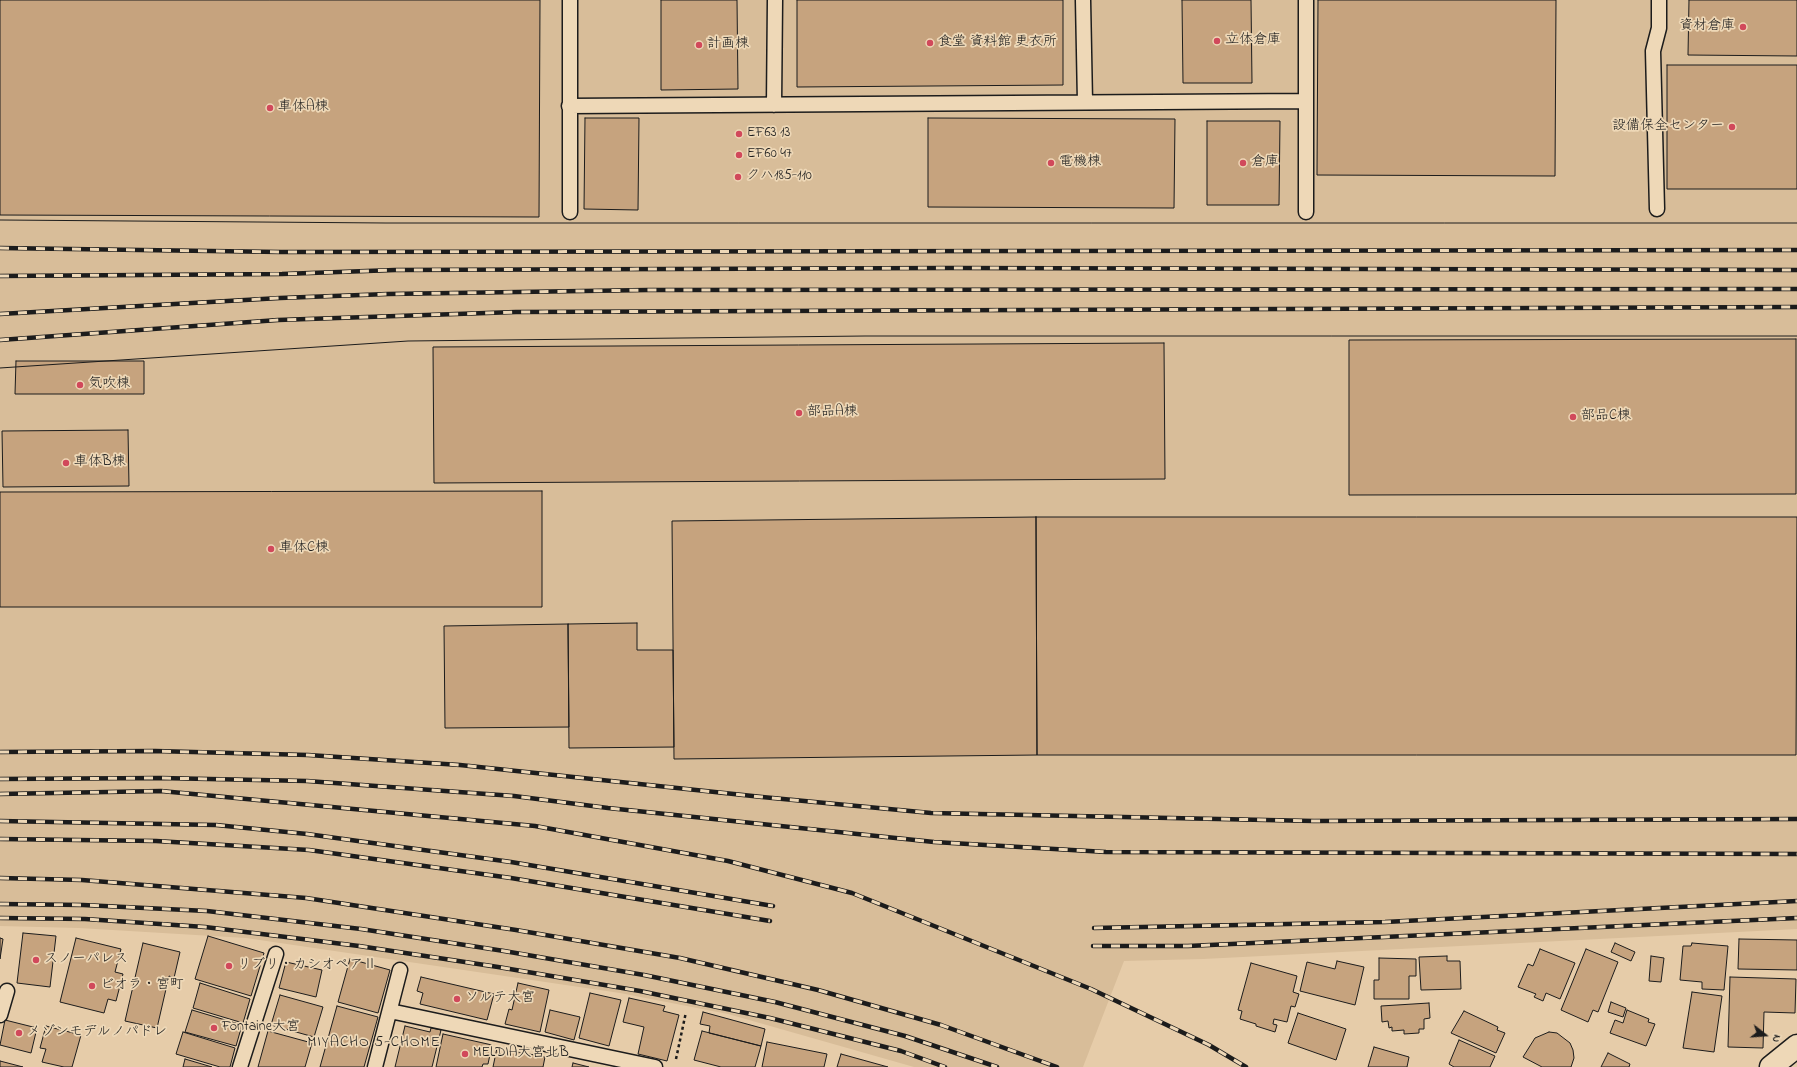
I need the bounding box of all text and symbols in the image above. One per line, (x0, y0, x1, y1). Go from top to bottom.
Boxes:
place label: 資材倉庫 (1679, 19, 1735, 35)
marker: 資材倉庫 (1738, 22, 1748, 32)
place label: 立体倉庫 (1225, 33, 1281, 49)
place label: 食堂 資料館 更衣所 (938, 35, 1057, 51)
marker: 立体倉庫 (1212, 36, 1222, 46)
place label: 計画棟 (707, 37, 749, 53)
marker: 食堂 資料館 更衣所 (925, 38, 935, 48)
marker: 計画棟 (694, 40, 704, 50)
place label: 車体A棟 (278, 100, 329, 116)
marker: 車体A棟 (265, 103, 275, 113)
place label: 設備保全センター (1612, 119, 1724, 135)
marker: 設備保全センター (1727, 122, 1737, 132)
place label: EF63 13 (747, 126, 790, 142)
marker: EF63 13 (734, 129, 744, 139)
place label: EF60 47 (747, 147, 792, 163)
marker: EF60 47 (734, 150, 744, 160)
place label: 電機棟 (1059, 155, 1101, 171)
place label: 倉庫 (1251, 155, 1279, 171)
marker: 電機棟 (1046, 158, 1056, 168)
marker: 倉庫 (1238, 158, 1248, 168)
place label: クハ185-110 (746, 169, 812, 185)
marker: クハ185-110 (733, 172, 743, 182)
place label: 気吹棟 (88, 377, 130, 393)
marker: 気吹棟 (75, 380, 85, 390)
place label: 部品A棟 (807, 405, 858, 421)
marker: 部品A棟 (794, 408, 804, 418)
place label: 部品C棟 (1581, 409, 1631, 425)
marker: 部品C棟 (1568, 412, 1578, 422)
place label: 車体B棟 (74, 455, 125, 471)
marker: 車体B棟 (61, 458, 71, 468)
place label: 車体C棟 (279, 541, 329, 557)
marker: 車体C棟 (266, 544, 276, 554)
place label: スノーパレス (44, 952, 128, 968)
marker: スノーパレス (31, 955, 41, 965)
place label: リブリ・カシオペアⅡ (237, 958, 377, 974)
marker: リブリ・カシオペアⅡ (224, 961, 234, 971)
place label: ビオラ・宮町 (100, 978, 184, 994)
marker: ビオラ・宮町 (87, 981, 97, 991)
place label: ソルテ大宮 (465, 991, 535, 1007)
marker: ソルテ大宮 (452, 994, 462, 1004)
north arrow (1745, 1015, 1785, 1055)
place label: Fontaine大宮 (222, 1020, 300, 1036)
marker: Fontaine大宮 (209, 1023, 219, 1033)
place label: メゾンモデルノパドレ (27, 1025, 167, 1041)
marker: メゾンモデルノパドレ (14, 1028, 24, 1038)
text: N (1768, 1033, 1785, 1044)
district label: MIYACHO 5-CHOME (307, 1035, 441, 1053)
place label: MELDIA大宮北B (473, 1046, 569, 1062)
marker: MELDIA大宮北B (460, 1049, 470, 1059)

